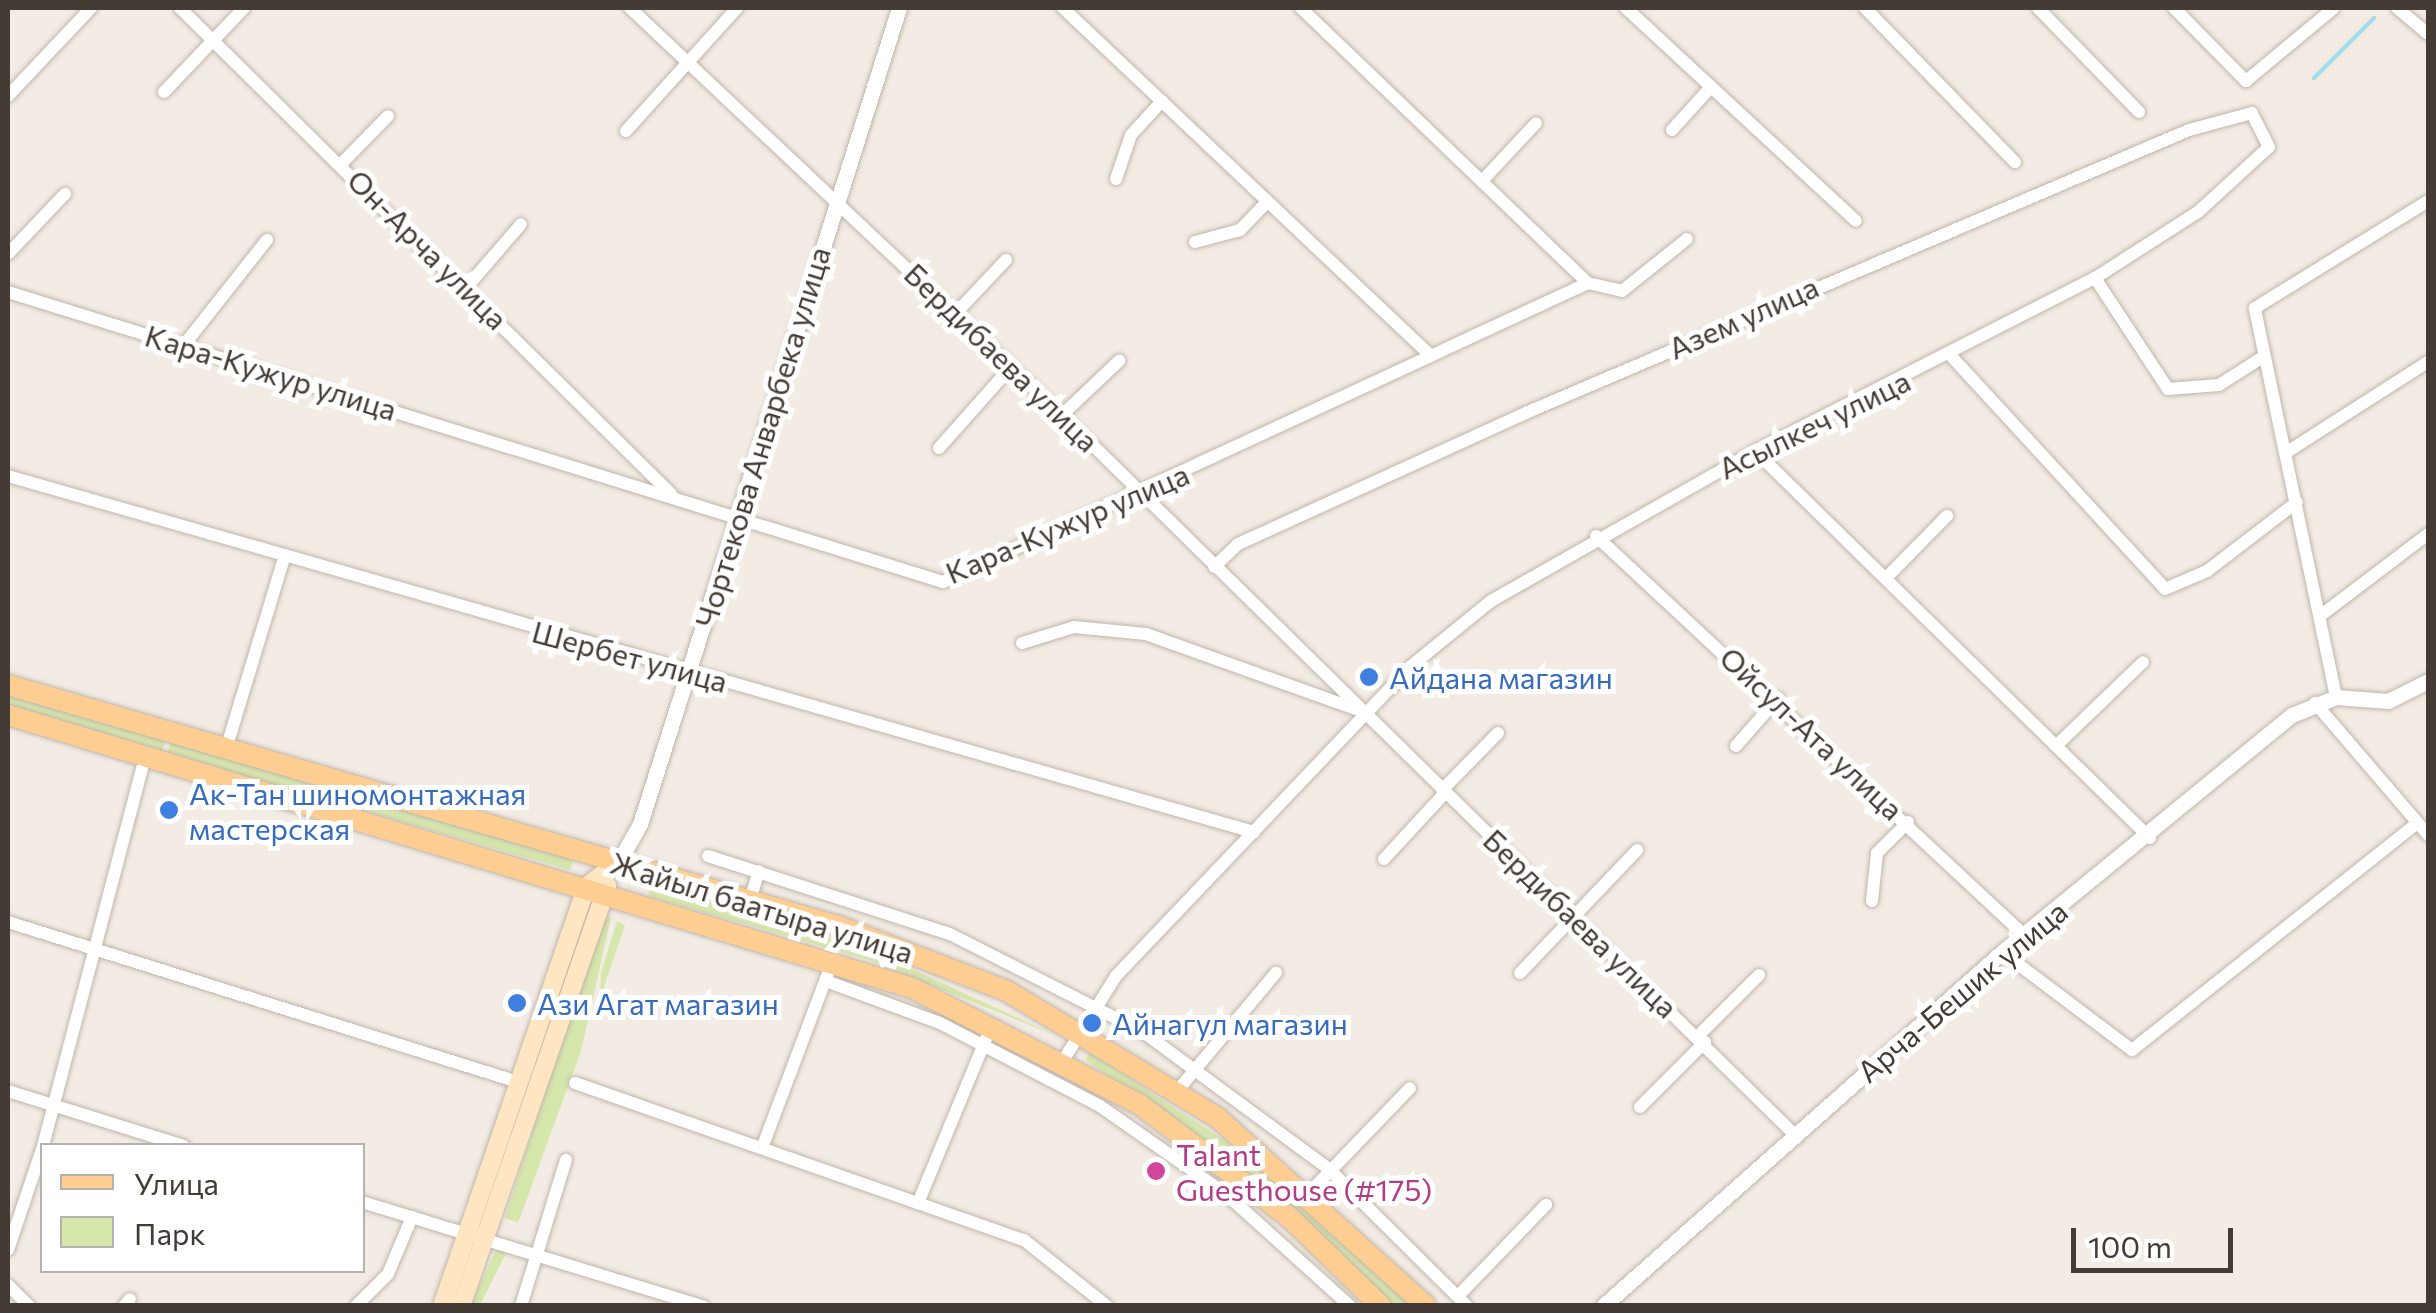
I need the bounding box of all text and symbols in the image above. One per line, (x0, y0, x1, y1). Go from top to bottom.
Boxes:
street label: Он-Арча улица (341, 162, 515, 336)
street label: Чортекова Анварбека улица (687, 242, 837, 632)
street label: Бердибаева улица (897, 255, 1107, 459)
street label: Азем улица (1663, 268, 1823, 366)
street label: Кара-Кужур улица (141, 317, 401, 427)
street label: Асылкеч улица (1712, 362, 1916, 486)
street label: Кара-Кужур улица (940, 455, 1194, 591)
street label: Шербет улица (528, 613, 732, 699)
street label: Ойсул-Ата улица (1713, 639, 1911, 827)
place label: Айдана магазин (1389, 659, 1613, 695)
marker: Айдана магазин (1358, 666, 1380, 688)
place label: Ак-Тан шиномонтажная мастерская (189, 775, 526, 846)
marker: Ак-Тан шиномонтажная мастерская (158, 799, 180, 821)
street label: Бердибаева улица (1476, 821, 1686, 1025)
street label: Жайыл баатыра улица (606, 844, 918, 970)
street label: Арча-Бешик улица (1850, 893, 2074, 1089)
place label: Ази Агат магазин (537, 985, 779, 1021)
marker: Ази Агат магазин (506, 992, 528, 1014)
place label: Айнагул магазин (1112, 1005, 1348, 1041)
marker: Айнагул магазин (1081, 1012, 1103, 1034)
place label: Talant Guesthouse (#175) (1176, 1136, 1432, 1206)
legend (40, 1143, 365, 1273)
marker: Talant Guesthouse (#175) (1145, 1160, 1167, 1182)
text: Улица (134, 1164, 219, 1201)
scale bar (2076, 1208, 2238, 1270)
text: Парк (134, 1214, 206, 1251)
text: 100 m (2088, 1227, 2172, 1264)

